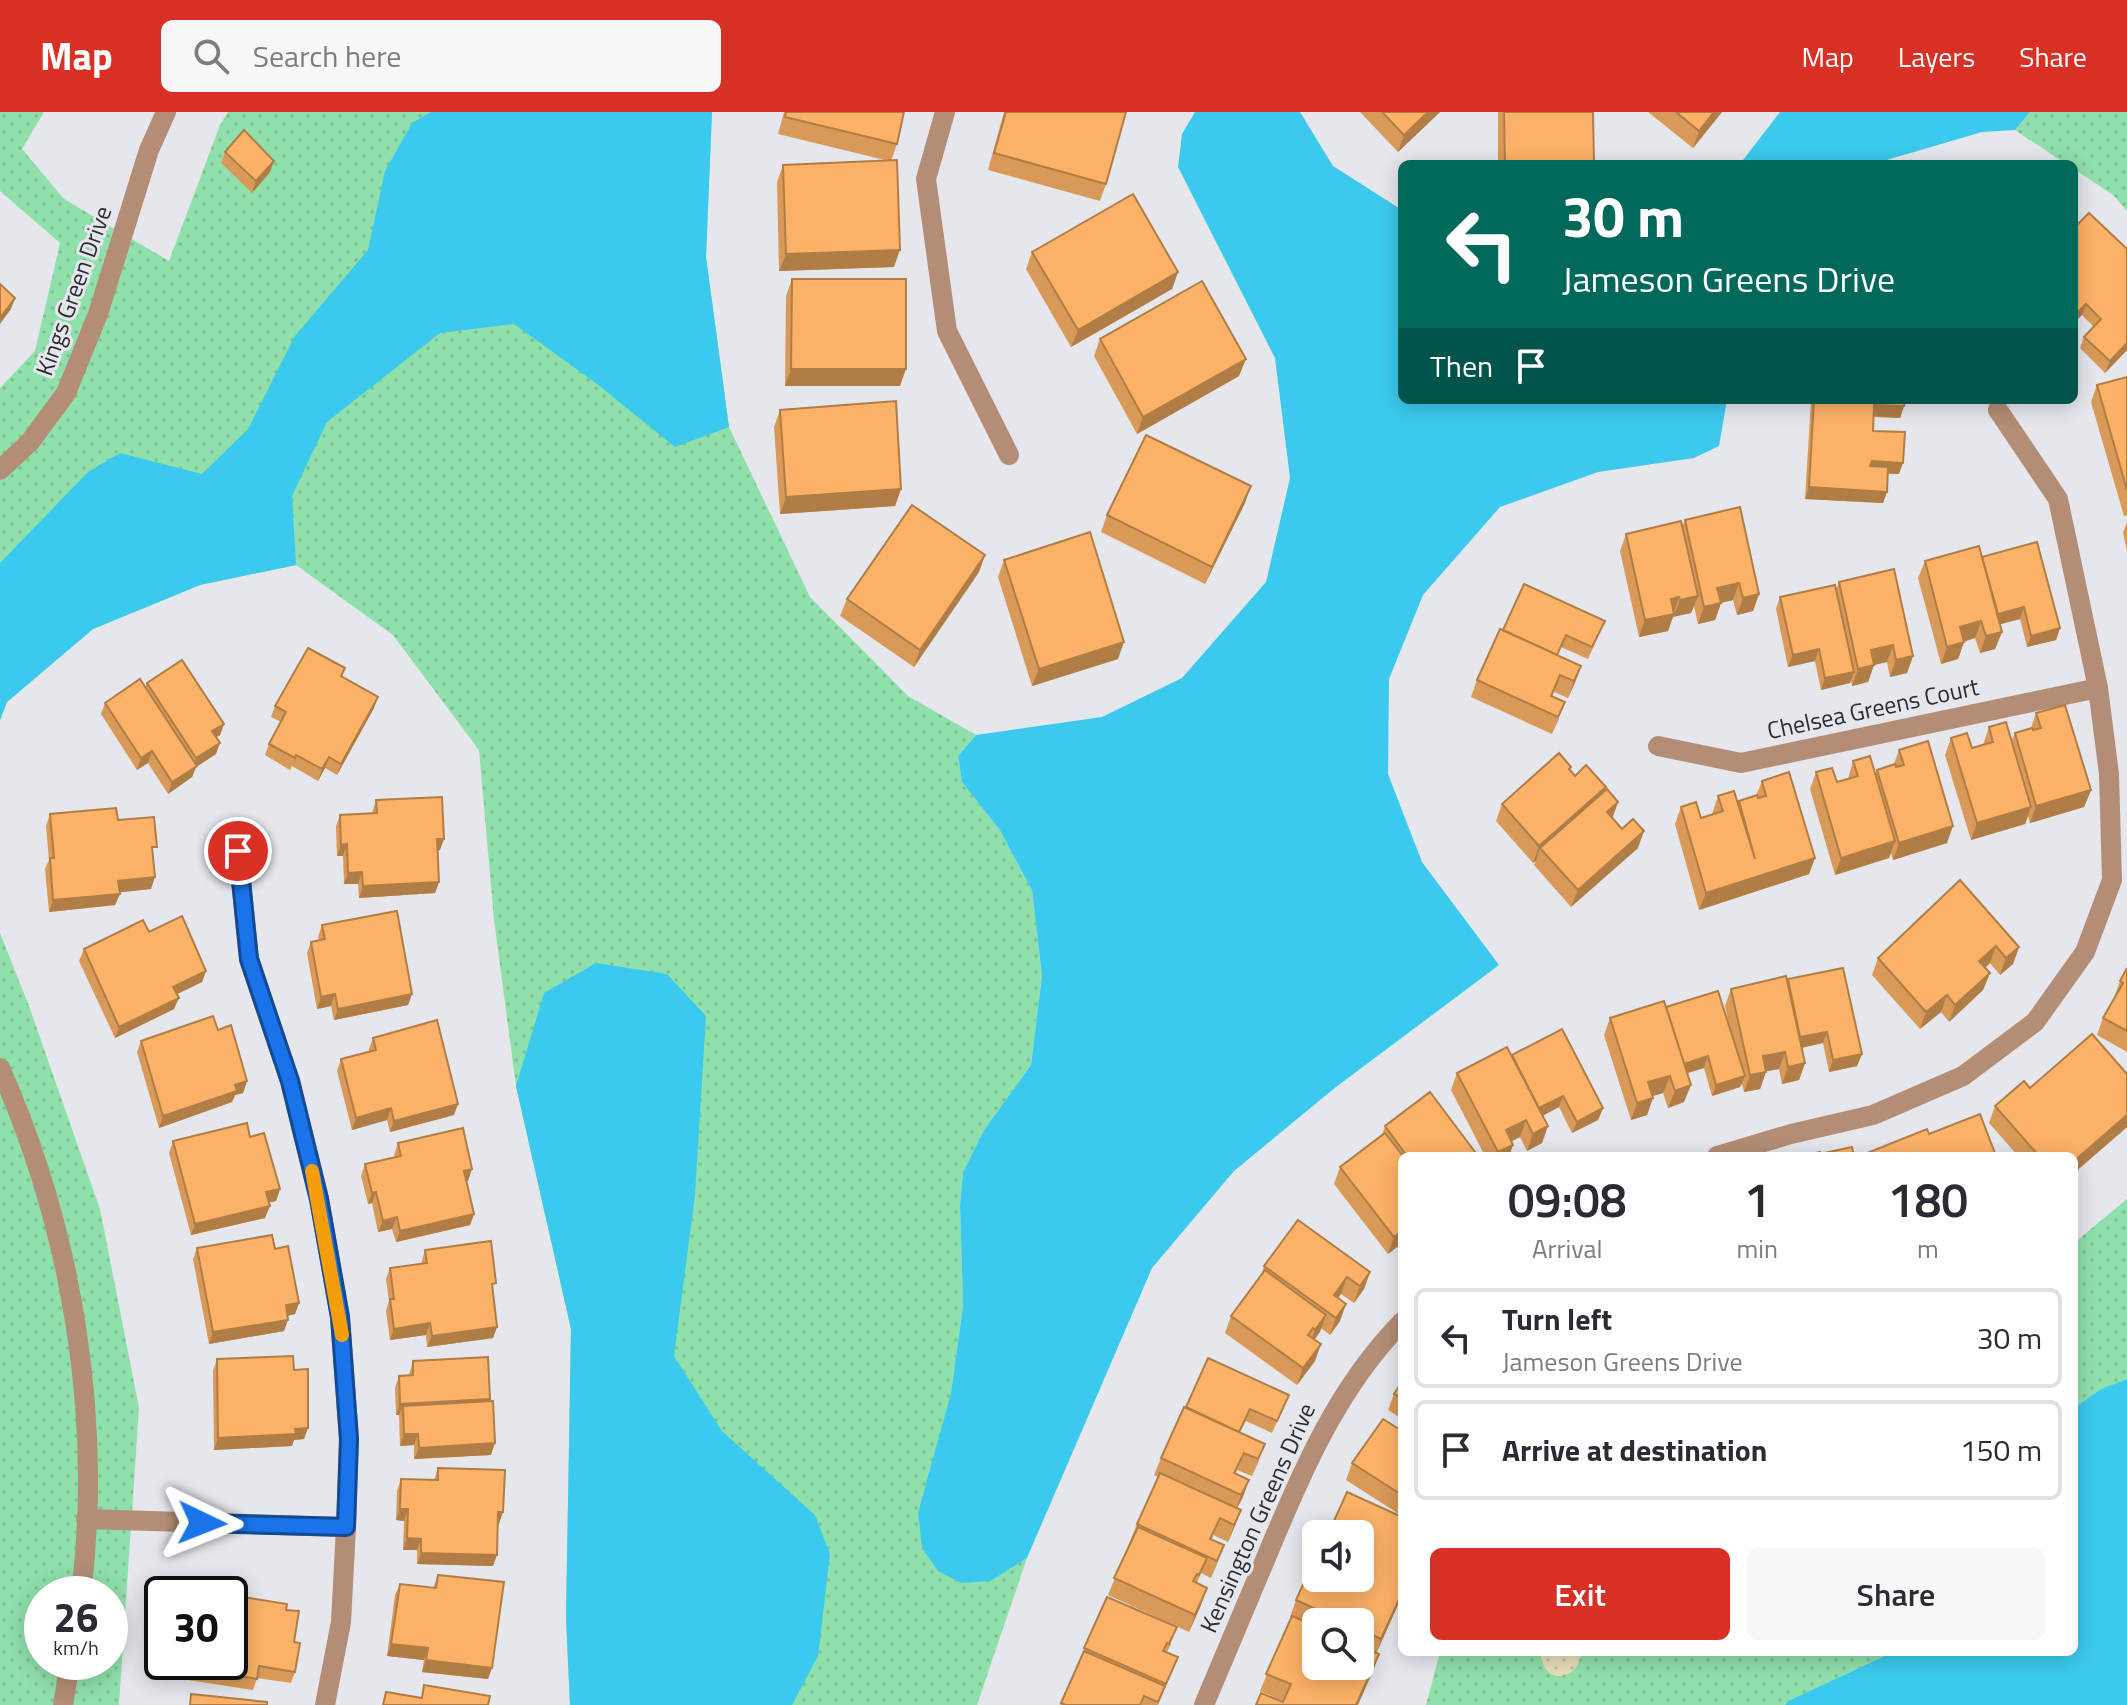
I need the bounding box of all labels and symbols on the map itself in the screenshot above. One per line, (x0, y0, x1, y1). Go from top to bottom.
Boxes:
street label: Kings Green Drive (26, 201, 120, 381)
street label: Chelsea Greens Court (1764, 668, 1983, 748)
pin (204, 817, 272, 885)
street label: Kensington Greens Drive (1190, 1397, 1324, 1638)
position arrow (160, 1481, 244, 1565)
speed limit sign: 30 (144, 1576, 248, 1680)

